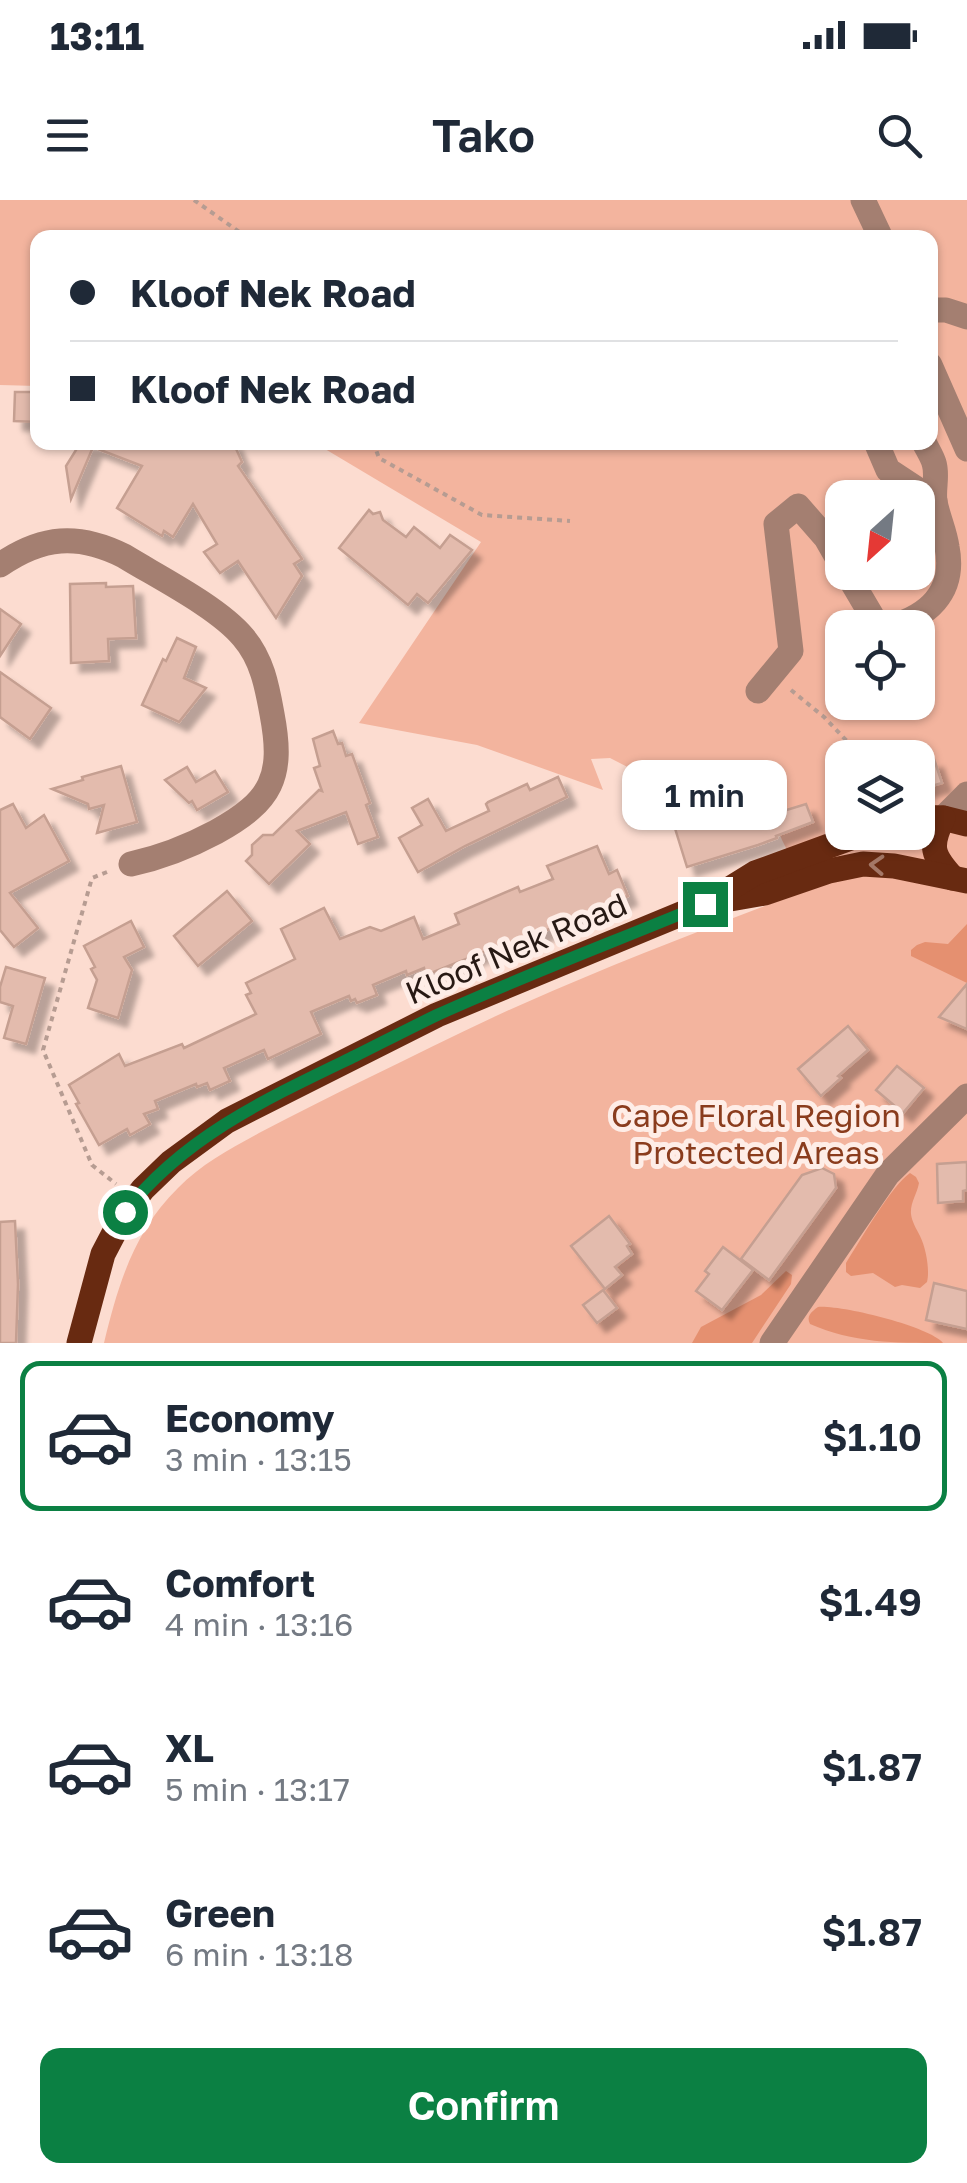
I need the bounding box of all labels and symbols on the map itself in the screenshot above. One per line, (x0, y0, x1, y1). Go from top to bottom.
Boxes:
north arrow (825, 480, 935, 590)
callout: 1 min (622, 759, 788, 829)
one-way arrow (868, 855, 884, 876)
route end (683, 882, 728, 927)
street label: Kloof Nek Road (400, 884, 632, 1012)
park label: Cape Floral Region Protected Areas (611, 1096, 901, 1171)
route start (103, 1190, 148, 1235)

